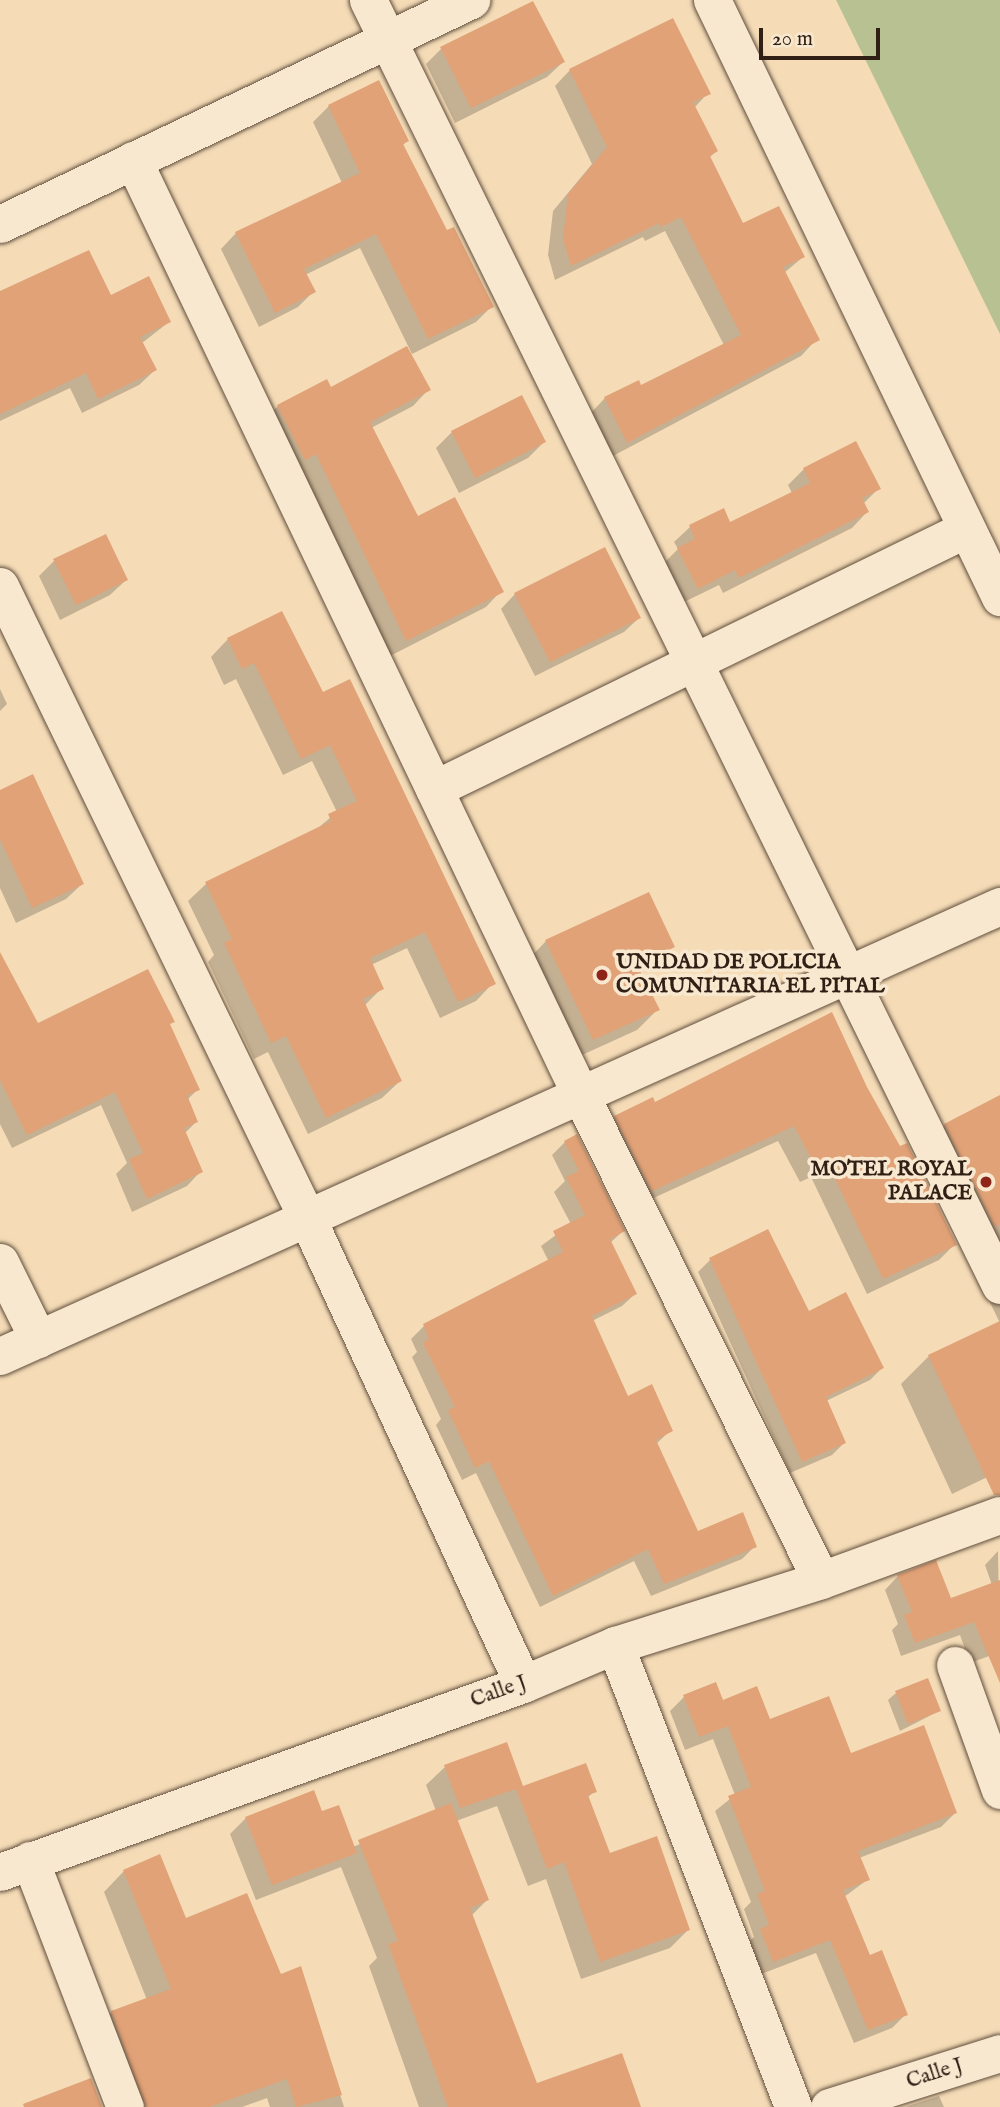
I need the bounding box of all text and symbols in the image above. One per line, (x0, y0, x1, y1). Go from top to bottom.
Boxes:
scale bar (762, 14, 883, 58)
text: 20 m (772, 26, 813, 53)
place label: UNIDAD DE POLICIA COMUNITARIA EL PITAL (616, 950, 885, 1000)
marker: UNIDAD DE POLICIA COMUNITARIA EL PITAL (594, 967, 610, 983)
place label: MOTEL ROYAL PALACE (810, 1157, 972, 1207)
marker: MOTEL ROYAL PALACE (978, 1174, 994, 1190)
street label: Calle J (467, 1670, 531, 1714)
street label: Calle J (903, 2053, 967, 2095)

